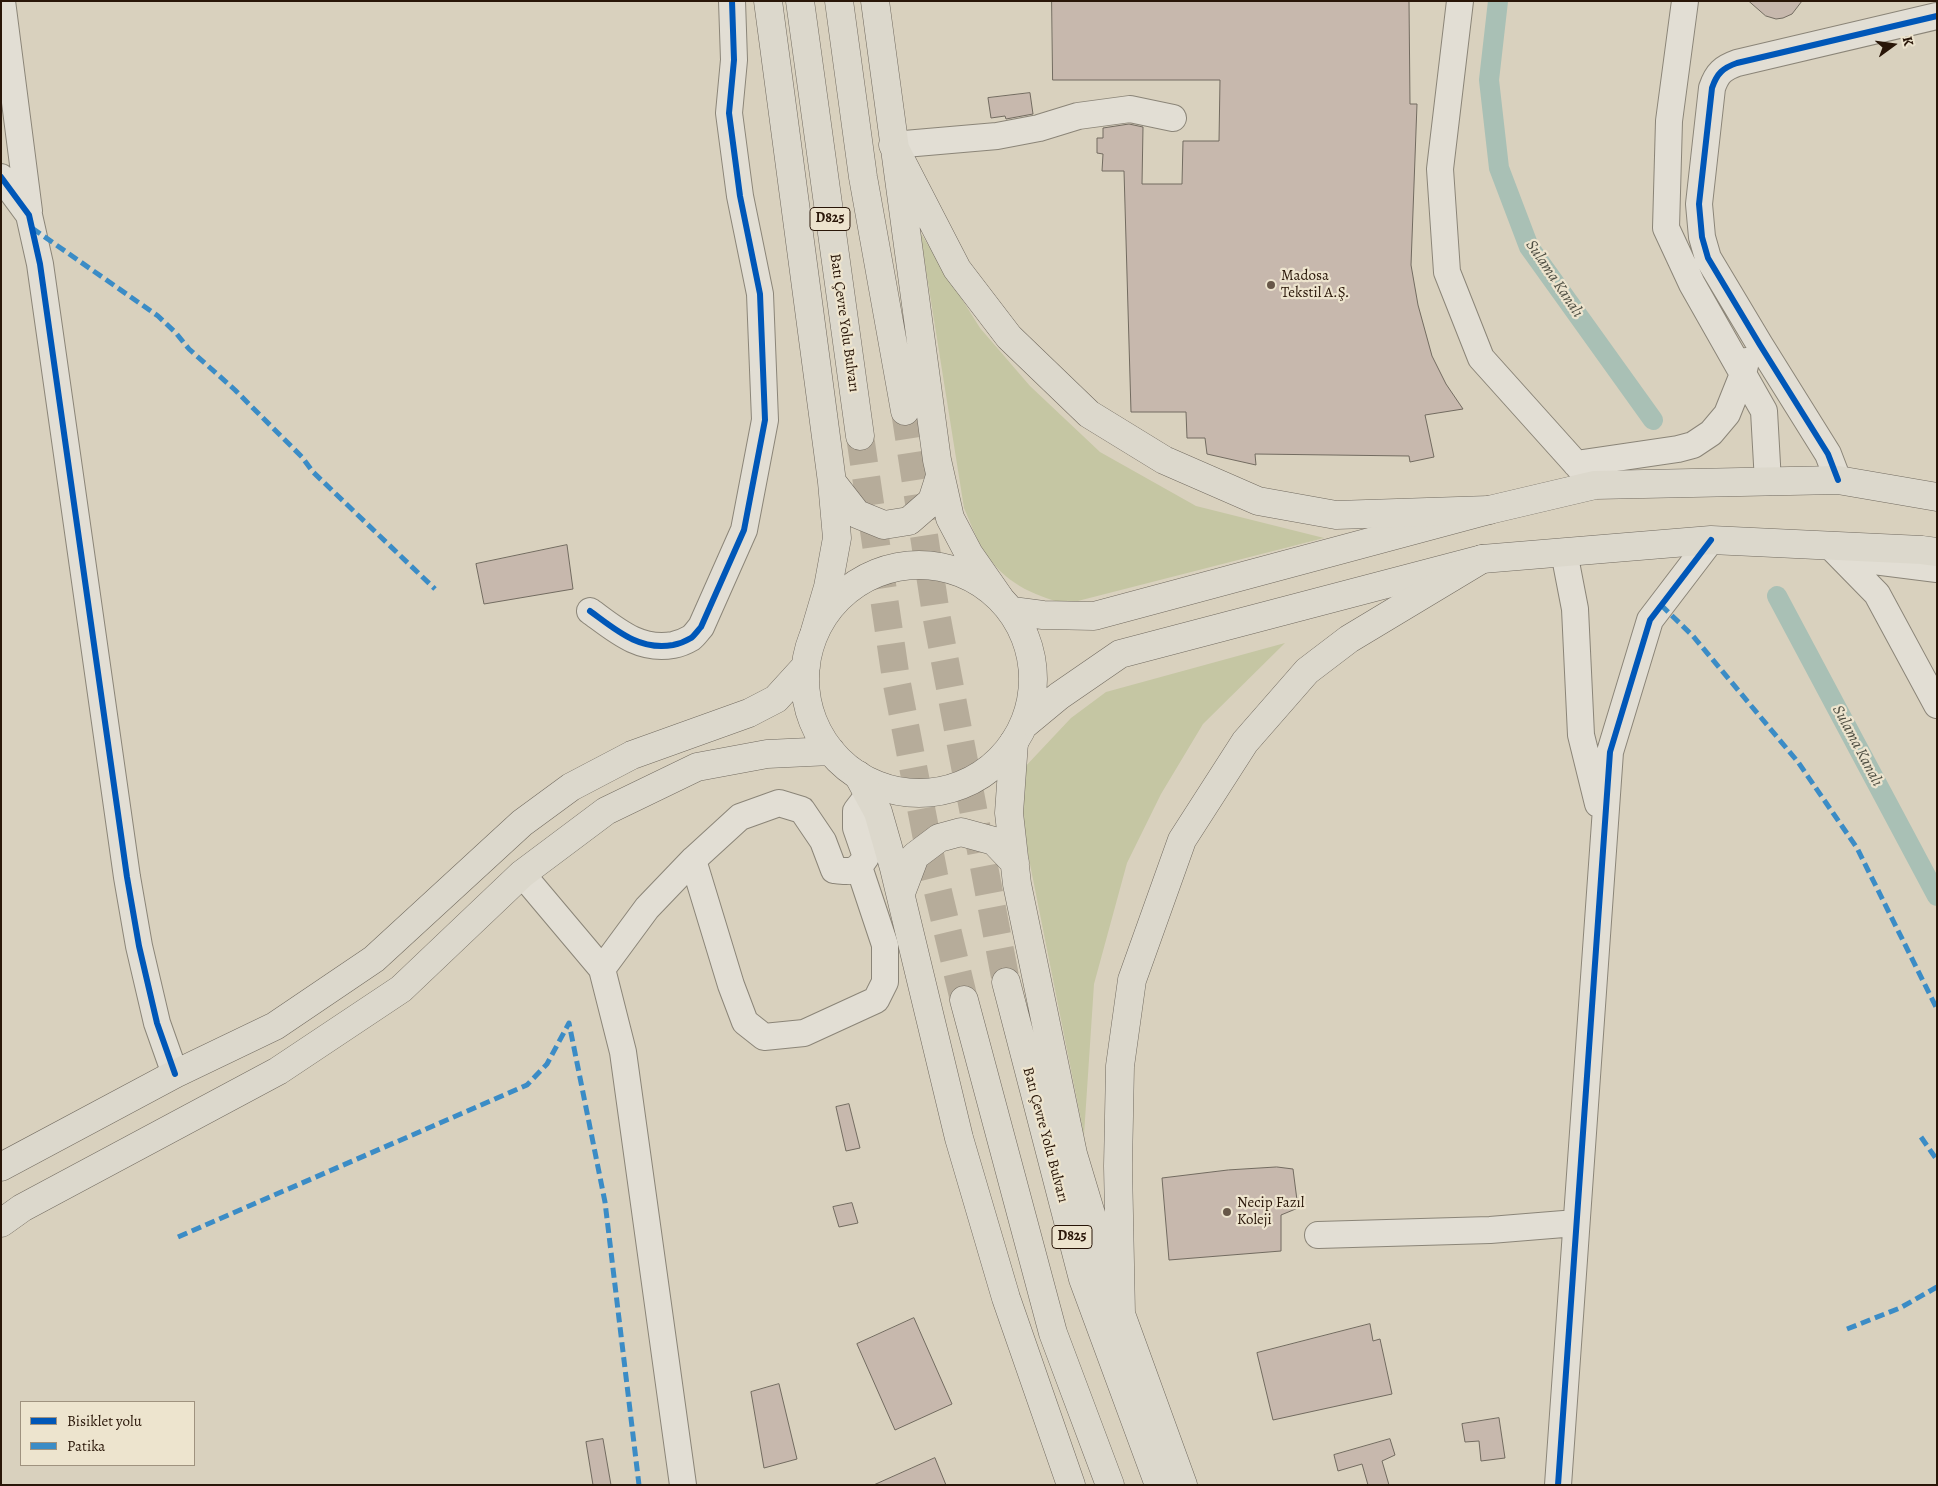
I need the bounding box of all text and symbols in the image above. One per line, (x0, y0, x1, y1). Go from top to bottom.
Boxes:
north arrow (1868, 20, 1918, 70)
text: K (1898, 34, 1918, 48)
road number: D825 (810, 208, 850, 230)
water label: Sulama Kanalı (1521, 237, 1587, 321)
street label: Batı Çevre Yolu Bulvarı (825, 253, 863, 393)
place label: Madosa Tekstil A.Ş. (1281, 267, 1349, 302)
marker: Madosa Tekstil A.Ş. (1265, 279, 1277, 291)
water label: Sulama Kanalı (1828, 702, 1886, 790)
street label: Batı Çevre Yolu Bulvarı (1018, 1065, 1072, 1205)
place label: Necip Fazıl Koleji (1237, 1194, 1304, 1229)
marker: Necip Fazıl Koleji (1221, 1206, 1233, 1218)
road number: D825 (1052, 1226, 1092, 1248)
legend (20, 1401, 195, 1466)
text: Bisiklet yolu (67, 1411, 142, 1431)
text: Patika (67, 1436, 105, 1456)

